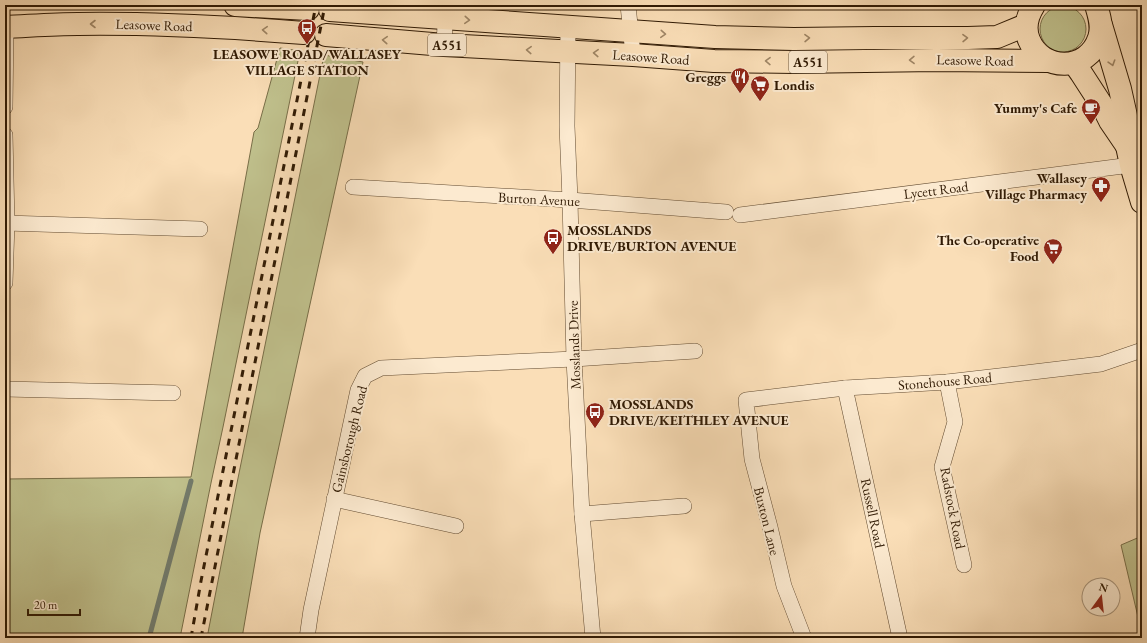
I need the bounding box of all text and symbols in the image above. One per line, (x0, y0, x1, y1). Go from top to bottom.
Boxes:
street label: Leasowe Road (115, 15, 194, 35)
one-way arrow (464, 15, 470, 24)
bus stop icon: LEASOWE ROAD/WALLASEY VILLAGE STATION (296, 17, 318, 45)
one-way arrow (90, 20, 96, 28)
one-way arrow (262, 26, 268, 35)
one-way arrow (660, 30, 666, 39)
road number: A551 (428, 34, 466, 56)
one-way arrow (804, 34, 810, 43)
one-way arrow (962, 34, 968, 42)
one-way arrow (382, 36, 388, 45)
place label: LEASOWE ROAD/WALLASEY VILLAGE STATION (213, 45, 402, 79)
one-way arrow (526, 45, 532, 54)
street label: Leasowe Road (612, 45, 691, 69)
one-way arrow (593, 49, 599, 58)
street label: Leasowe Road (936, 50, 1015, 70)
road number: A551 (789, 51, 827, 73)
one-way arrow (909, 56, 915, 64)
one-way arrow (765, 57, 771, 66)
one-way arrow (1107, 59, 1116, 66)
restaurant icon: Greggs (729, 66, 751, 94)
place label: Greggs (686, 68, 726, 86)
supermarket icon: Londis (749, 74, 771, 102)
place label: Londis (774, 76, 814, 94)
cafe icon: Yummy's Cafe (1080, 97, 1102, 125)
place label: Yummy's Cafe (994, 99, 1077, 117)
place label: Wallasey Village Pharmacy (985, 169, 1087, 203)
pharmacy icon: Wallasey Village Pharmacy (1090, 175, 1112, 203)
street label: Lycett Road (903, 177, 970, 203)
street label: Burton Avenue (498, 188, 581, 210)
place label: MOSSLANDS DRIVE/BURTON AVENUE (567, 221, 736, 255)
bus stop icon: MOSSLANDS DRIVE/BURTON AVENUE (542, 227, 564, 255)
place label: The Co-operative Food (937, 231, 1039, 265)
supermarket icon: The Co-operative Food (1042, 237, 1064, 265)
street label: Mosslands Drive (563, 300, 585, 390)
street label: Stonehouse Road (897, 368, 994, 394)
street label: Gainsborough Road (327, 383, 371, 494)
place label: MOSSLANDS DRIVE/KEITHLEY AVENUE (609, 395, 789, 429)
bus stop icon: MOSSLANDS DRIVE/KEITHLEY AVENUE (584, 401, 606, 429)
street label: Radstock Road (936, 466, 970, 551)
street label: Russell Road (857, 477, 889, 550)
street label: Buxton Lane (750, 485, 784, 558)
north arrow (1081, 577, 1121, 617)
text: N (1097, 579, 1110, 595)
scale bar (28, 591, 80, 617)
text: 20 m (34, 597, 58, 613)

